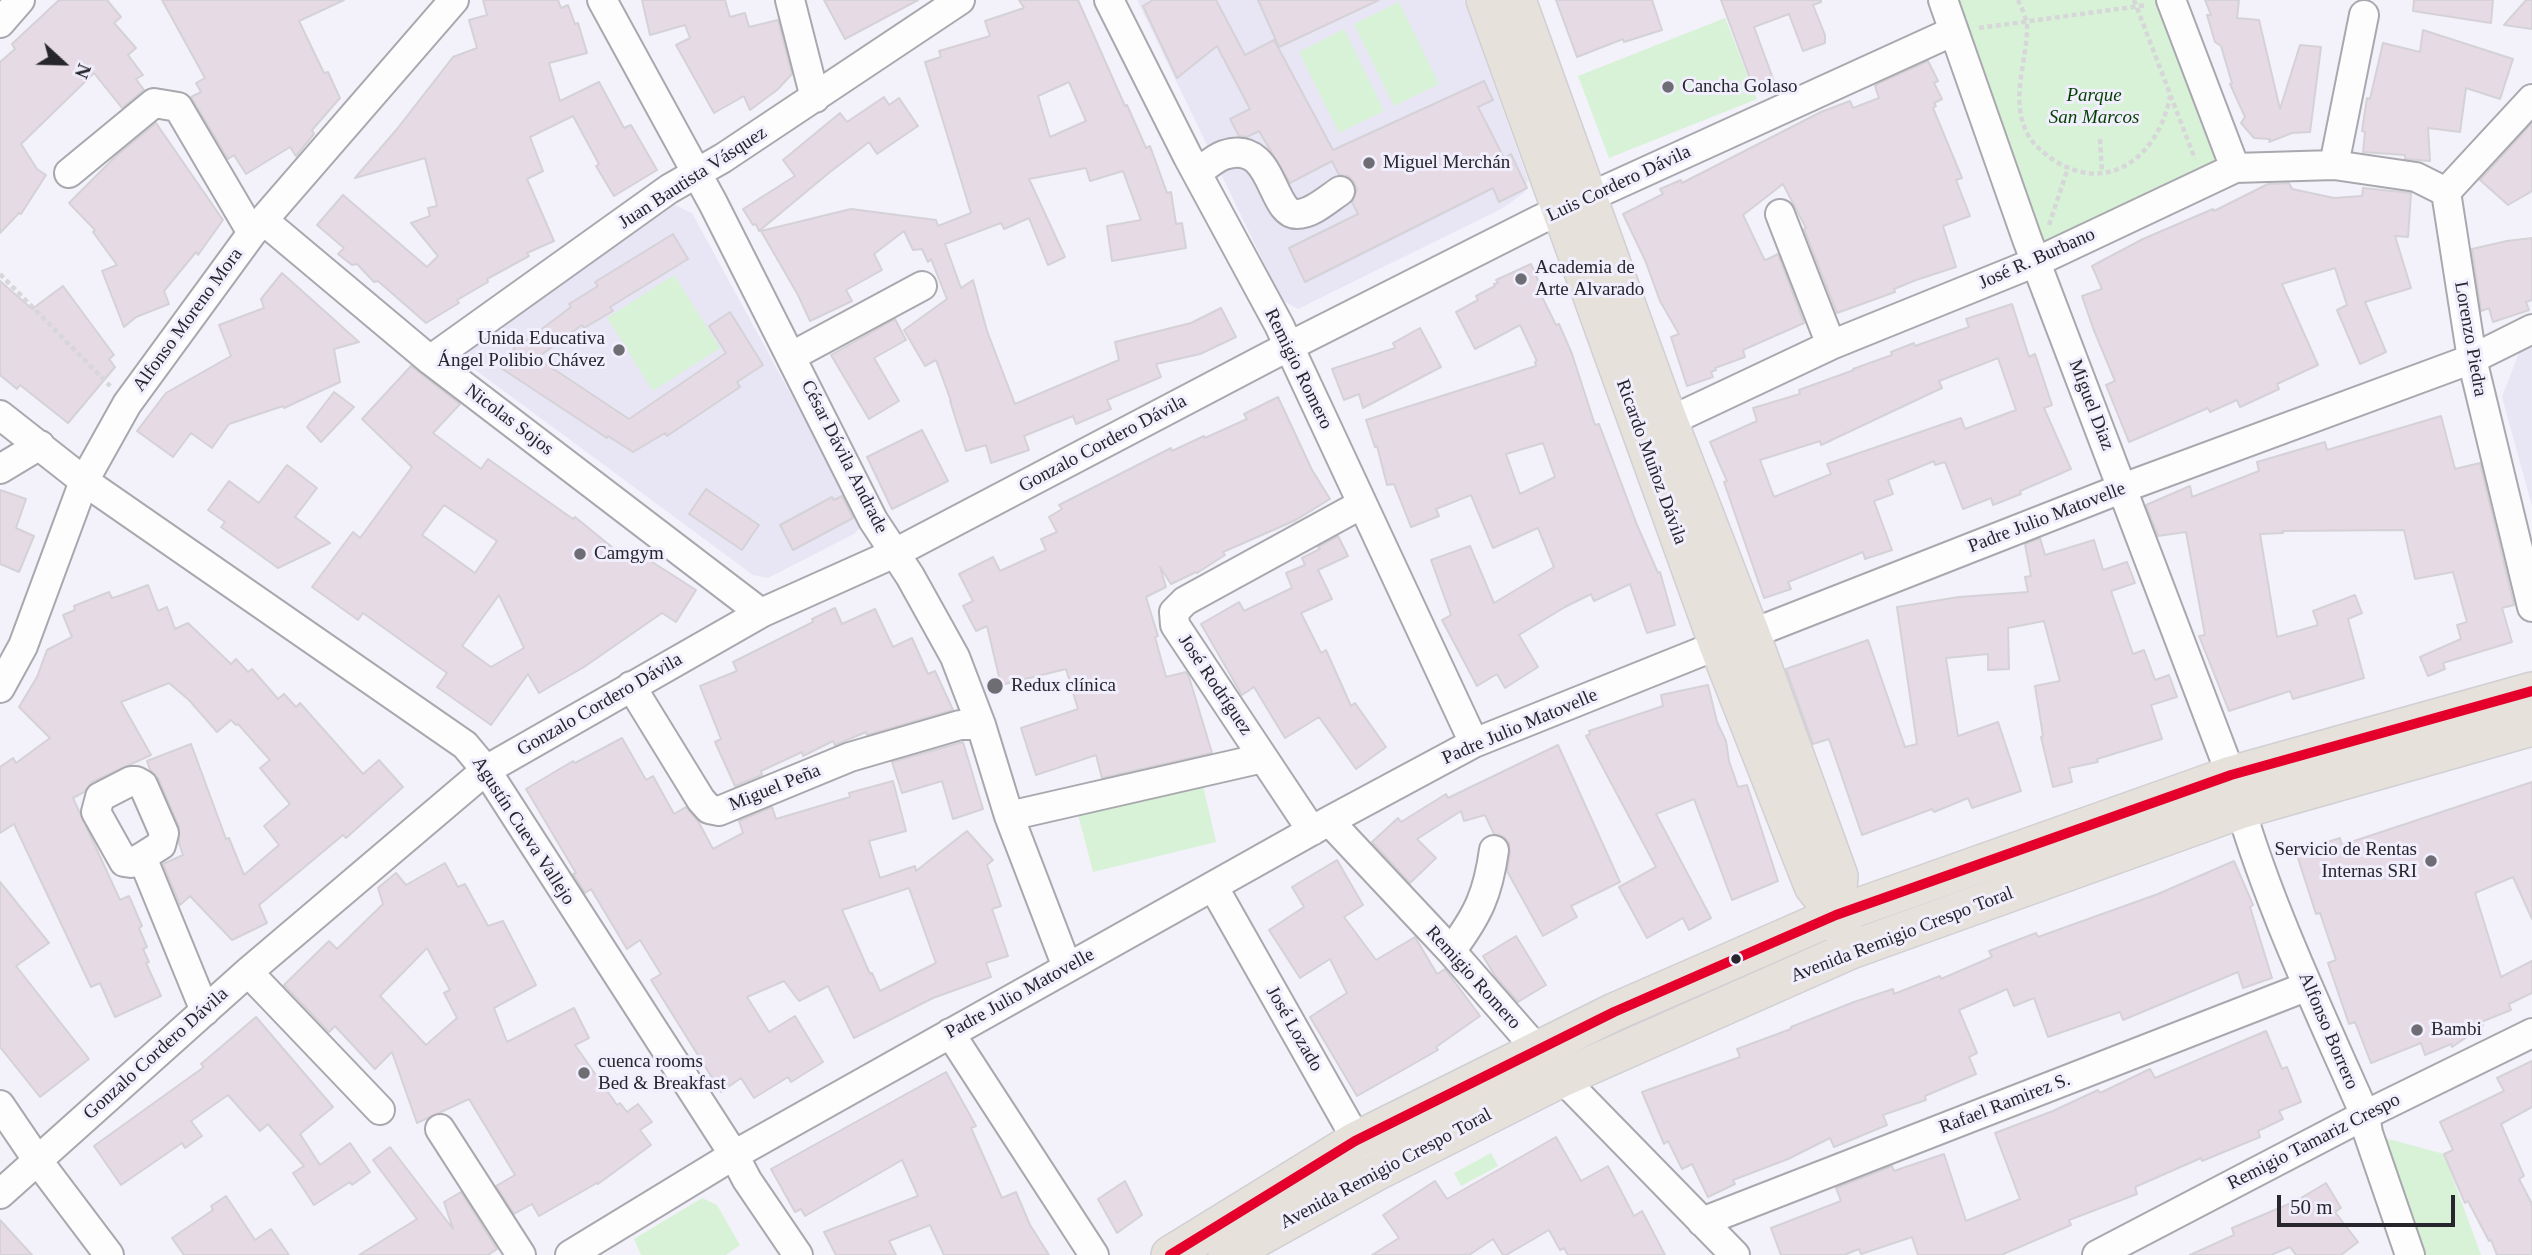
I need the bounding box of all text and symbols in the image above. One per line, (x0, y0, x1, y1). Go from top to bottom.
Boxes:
north arrow (28, 28, 98, 98)
text: N (71, 61, 95, 81)
place label: Cancha Golaso (1682, 76, 1798, 98)
marker: Cancha Golaso (1660, 79, 1676, 95)
park label: Parque San Marcos (2049, 85, 2139, 129)
street label: Juan Bautista Vásquez (615, 122, 771, 234)
street label: Luis Cordero Dávila (1543, 141, 1695, 227)
place label: Miguel Merchán (1383, 152, 1510, 174)
marker: Miguel Merchán (1361, 155, 1377, 171)
street label: José R. Burbano (1975, 223, 2099, 295)
street label: Alfonso Moreno Mora (128, 244, 248, 396)
place label: Academia de Arte Alvarado (1535, 257, 1644, 301)
marker: Academia de Arte Alvarado (1513, 271, 1529, 287)
street label: Lorenzo Piedra (2449, 280, 2491, 398)
street label: Remigio Romero (1259, 305, 1337, 433)
place label: Unida Educativa Ángel Polibio Chávez (437, 328, 605, 372)
marker: Unida Educativa Ángel Polibio Chávez (611, 342, 627, 358)
street label: Miguel Diaz (2063, 356, 2119, 454)
street label: Ricardo Muñoz Dávila (1611, 376, 1691, 548)
street label: César Dávila Andrade (796, 377, 892, 537)
street label: Nicolas Sojos (460, 379, 558, 461)
street label: Gonzalo Cordero Dávila (1015, 390, 1191, 498)
street label: Padre Julio Matovelle (1965, 477, 2129, 559)
place label: Camgym (594, 543, 664, 565)
marker: Camgym (572, 546, 588, 562)
street label: José Rodríguez (1173, 630, 1257, 740)
street label: Gonzalo Cordero Dávila (513, 648, 687, 762)
place label: Redux clínica (1011, 675, 1116, 697)
marker: Redux clínica (985, 676, 1005, 696)
street label: Padre Julio Matovelle (1439, 684, 1601, 770)
street label: Agustín Cueva Vallejo (467, 753, 579, 909)
street label: Miguel Peña (726, 759, 824, 817)
place label: Servicio de Rentas Internas SRI (2275, 839, 2417, 883)
marker: Servicio de Rentas Internas SRI (2423, 853, 2439, 869)
street label: Avenida Remigio Crespo Toral (1788, 882, 2016, 988)
street label: Remigio Romero (1421, 922, 1525, 1034)
street label: Padre Julio Matovelle (942, 944, 1098, 1044)
unlabelled marker (1729, 952, 1743, 966)
street label: Alfonso Borrero (2293, 969, 2363, 1093)
street label: José Lozado (1261, 982, 1327, 1076)
street label: Gonzalo Cordero Dávila (79, 983, 233, 1125)
place label: Bambi (2431, 1019, 2482, 1041)
marker: Bambi (2409, 1022, 2425, 1038)
place label: cuenca rooms Bed & Breakfast (598, 1051, 726, 1095)
marker: cuenca rooms Bed & Breakfast (576, 1065, 592, 1081)
street label: Rafael Ramirez S. (1936, 1068, 2074, 1140)
street label: Remigio Tamariz Crespo (2224, 1089, 2404, 1195)
street label: Avenida Remigio Crespo Toral (1276, 1103, 1496, 1235)
scale bar (2280, 1182, 2458, 1226)
text: 50 m (2290, 1195, 2333, 1219)

